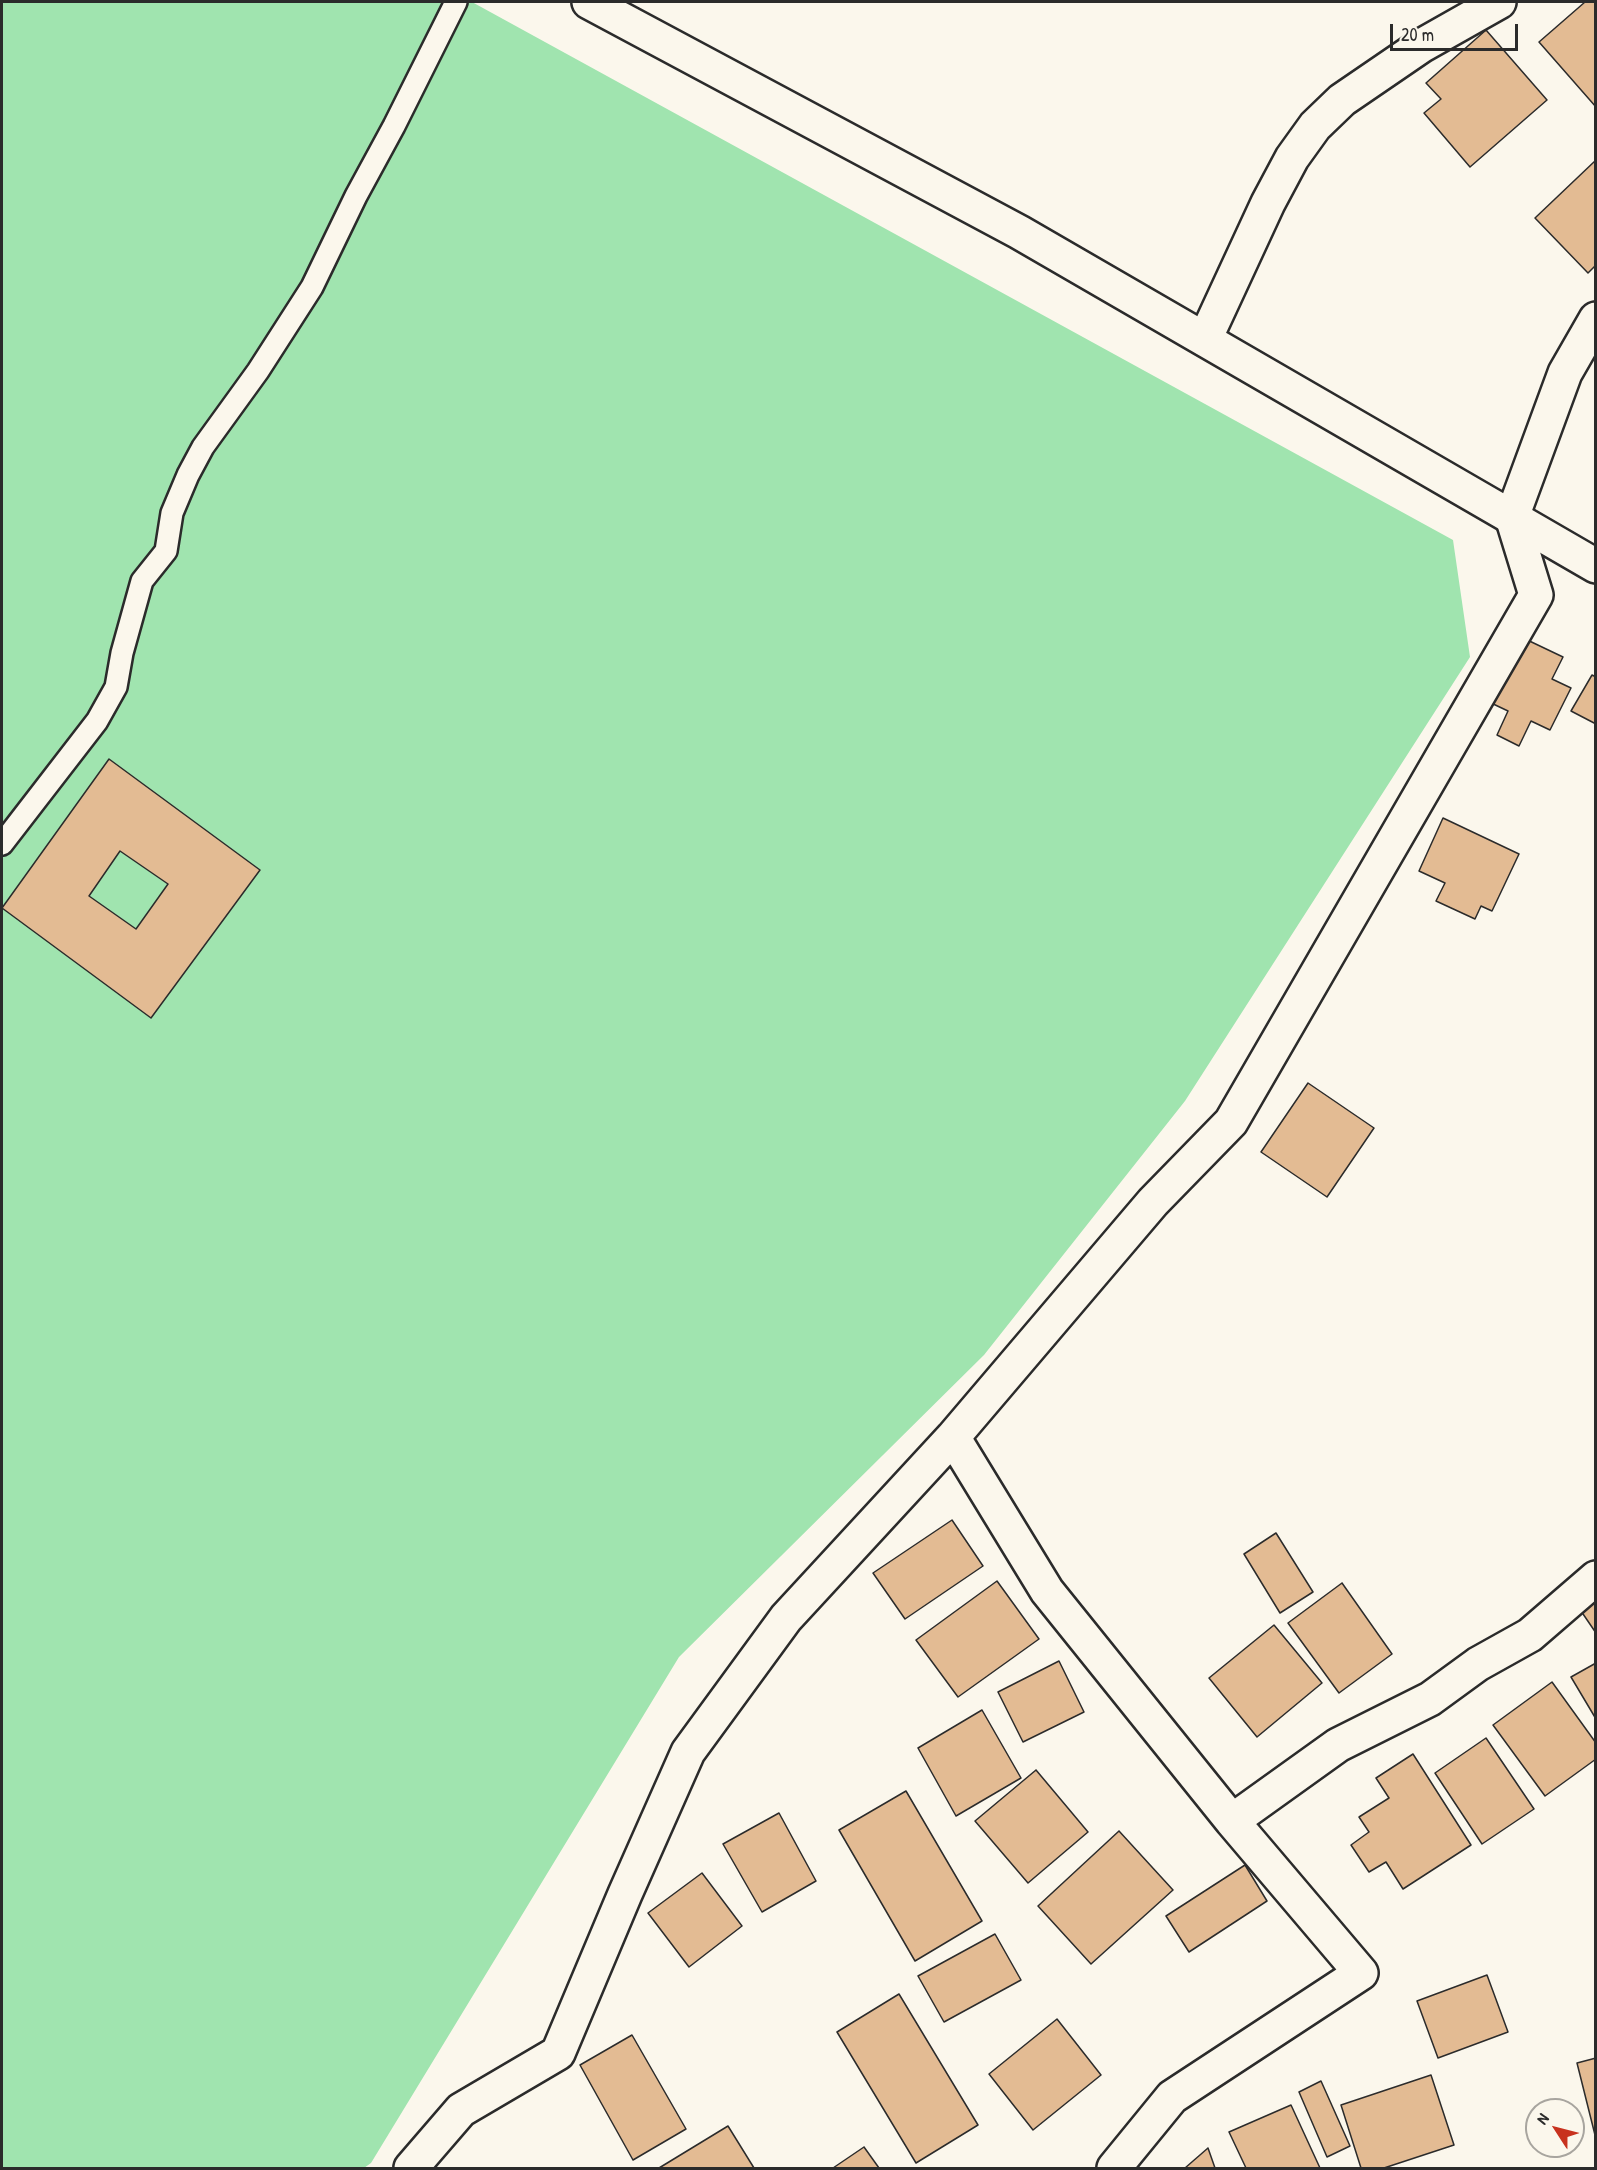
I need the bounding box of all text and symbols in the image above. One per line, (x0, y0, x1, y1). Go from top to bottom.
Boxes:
scale bar (1393, 12, 1520, 50)
text: 20 m (1401, 22, 1434, 47)
north arrow (1525, 2098, 1585, 2158)
text: N (1531, 2109, 1553, 2129)

